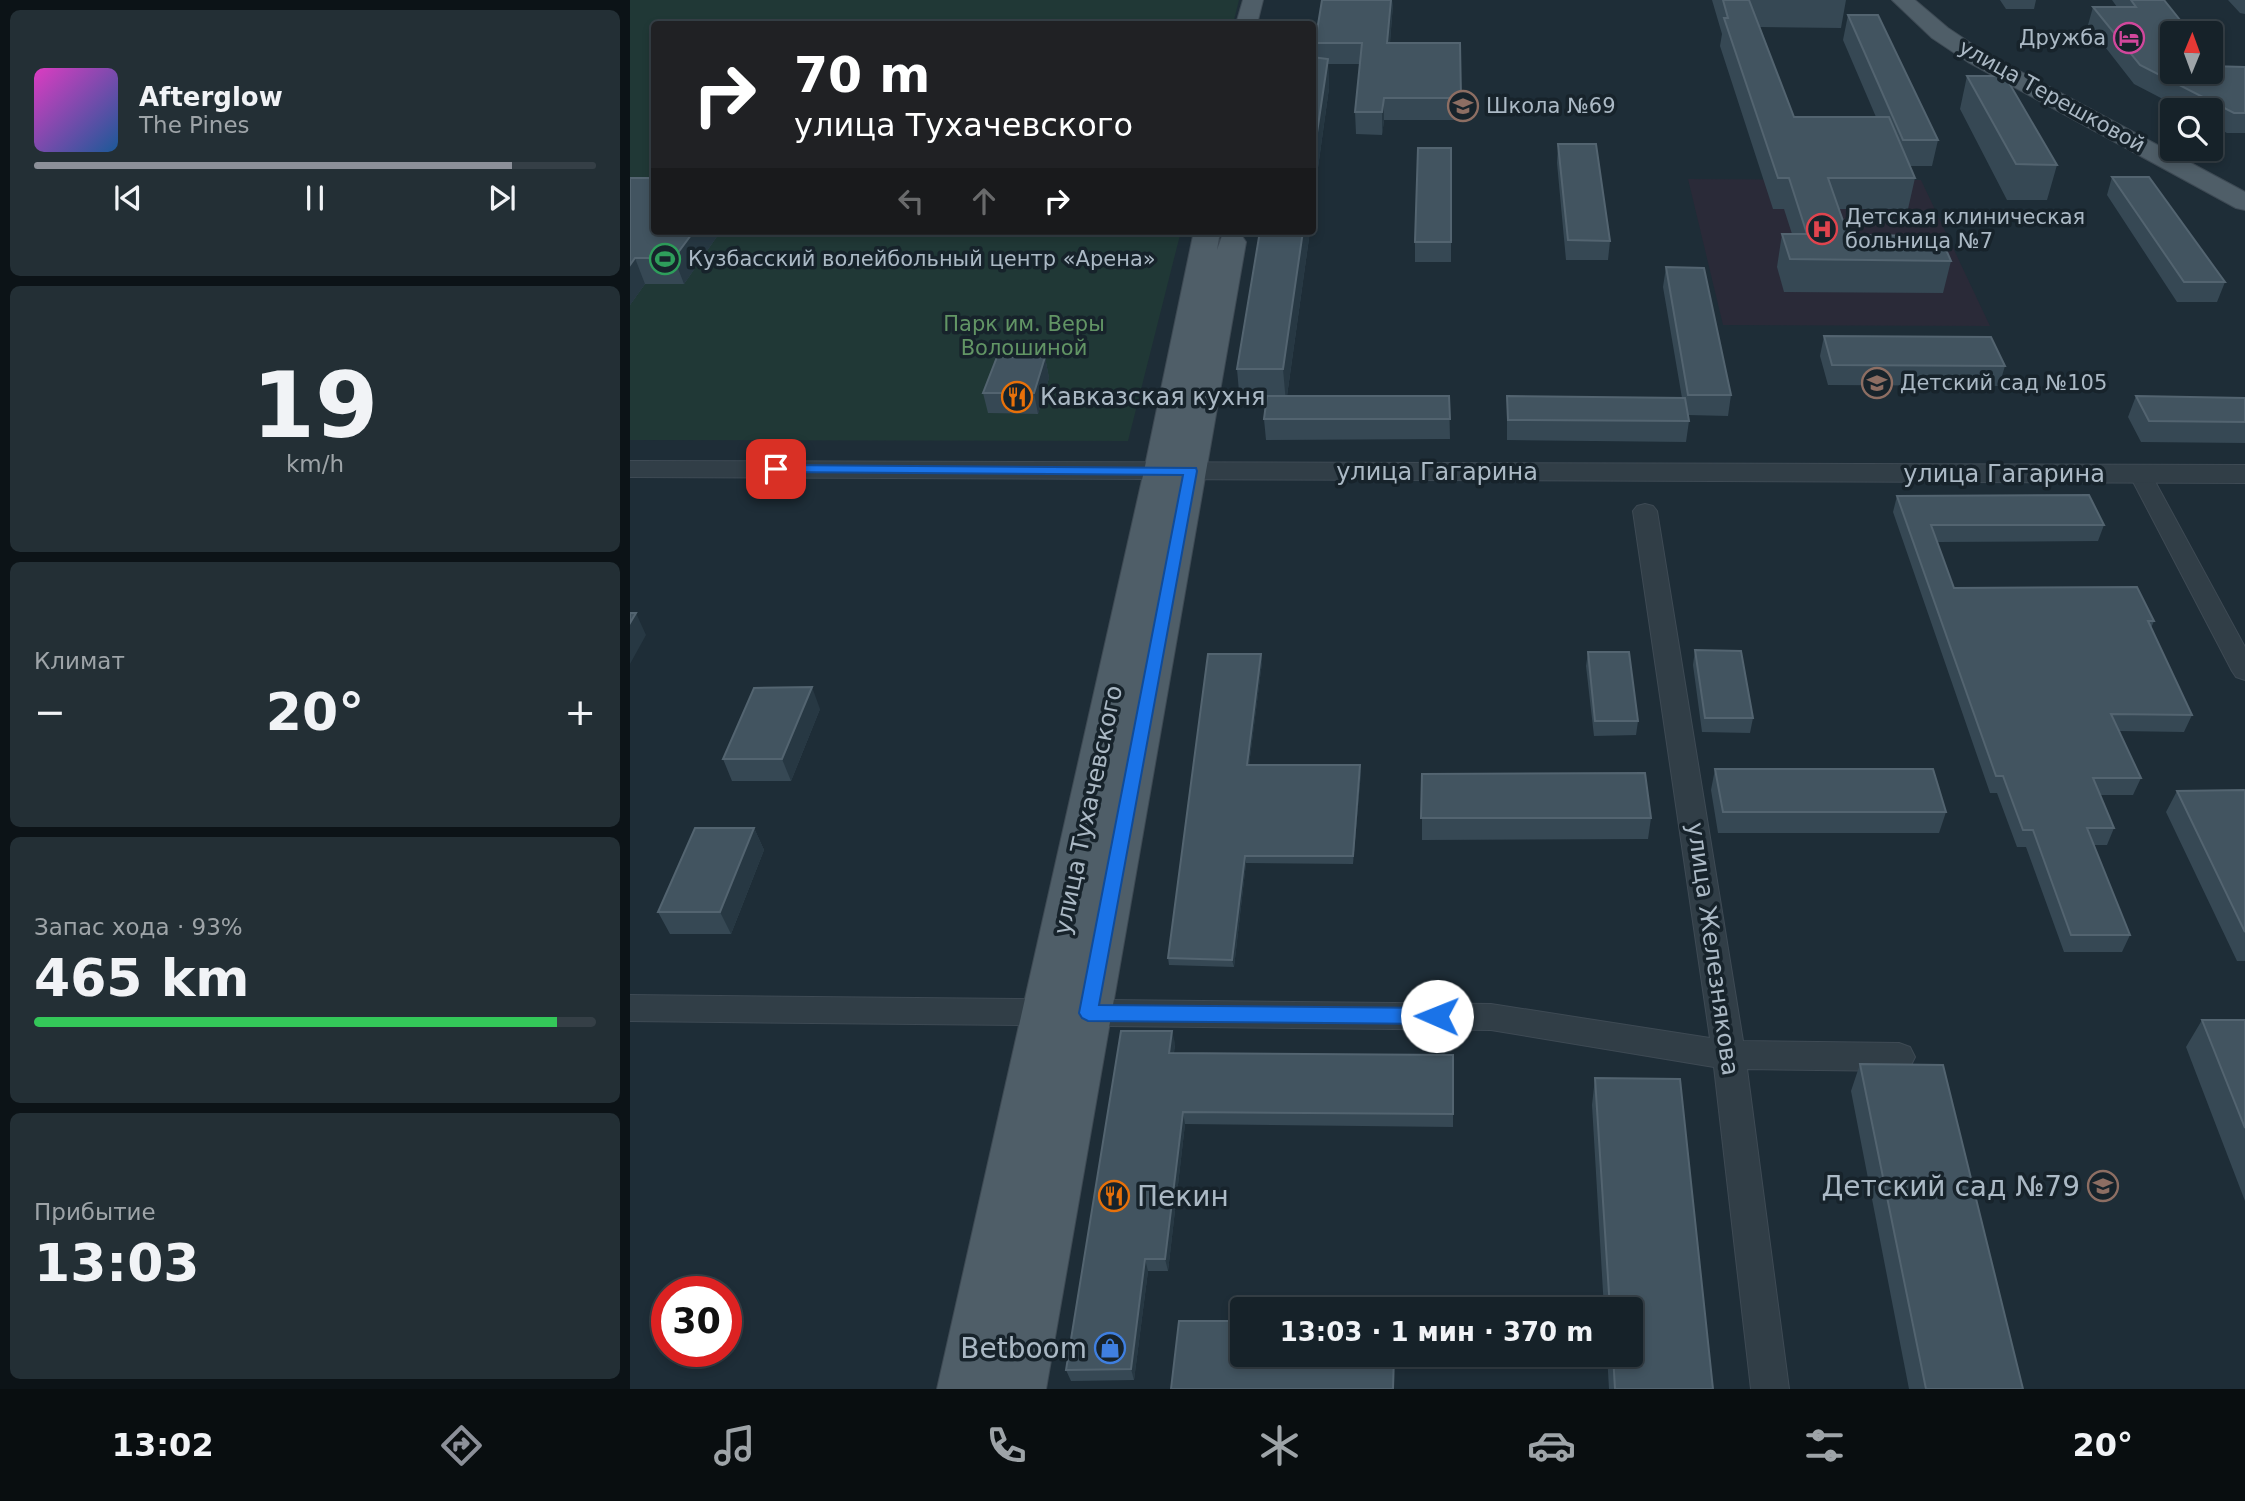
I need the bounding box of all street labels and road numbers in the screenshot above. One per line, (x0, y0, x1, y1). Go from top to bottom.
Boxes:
street label: улица Терешковой (1955, 35, 2149, 157)
street label: улица Гагарина (1336, 458, 1538, 486)
street label: улица Гагарина (1903, 460, 2105, 488)
street label: улица Тухачевского (1048, 683, 1128, 937)
street label: улица Железнякова (1681, 821, 1745, 1077)

